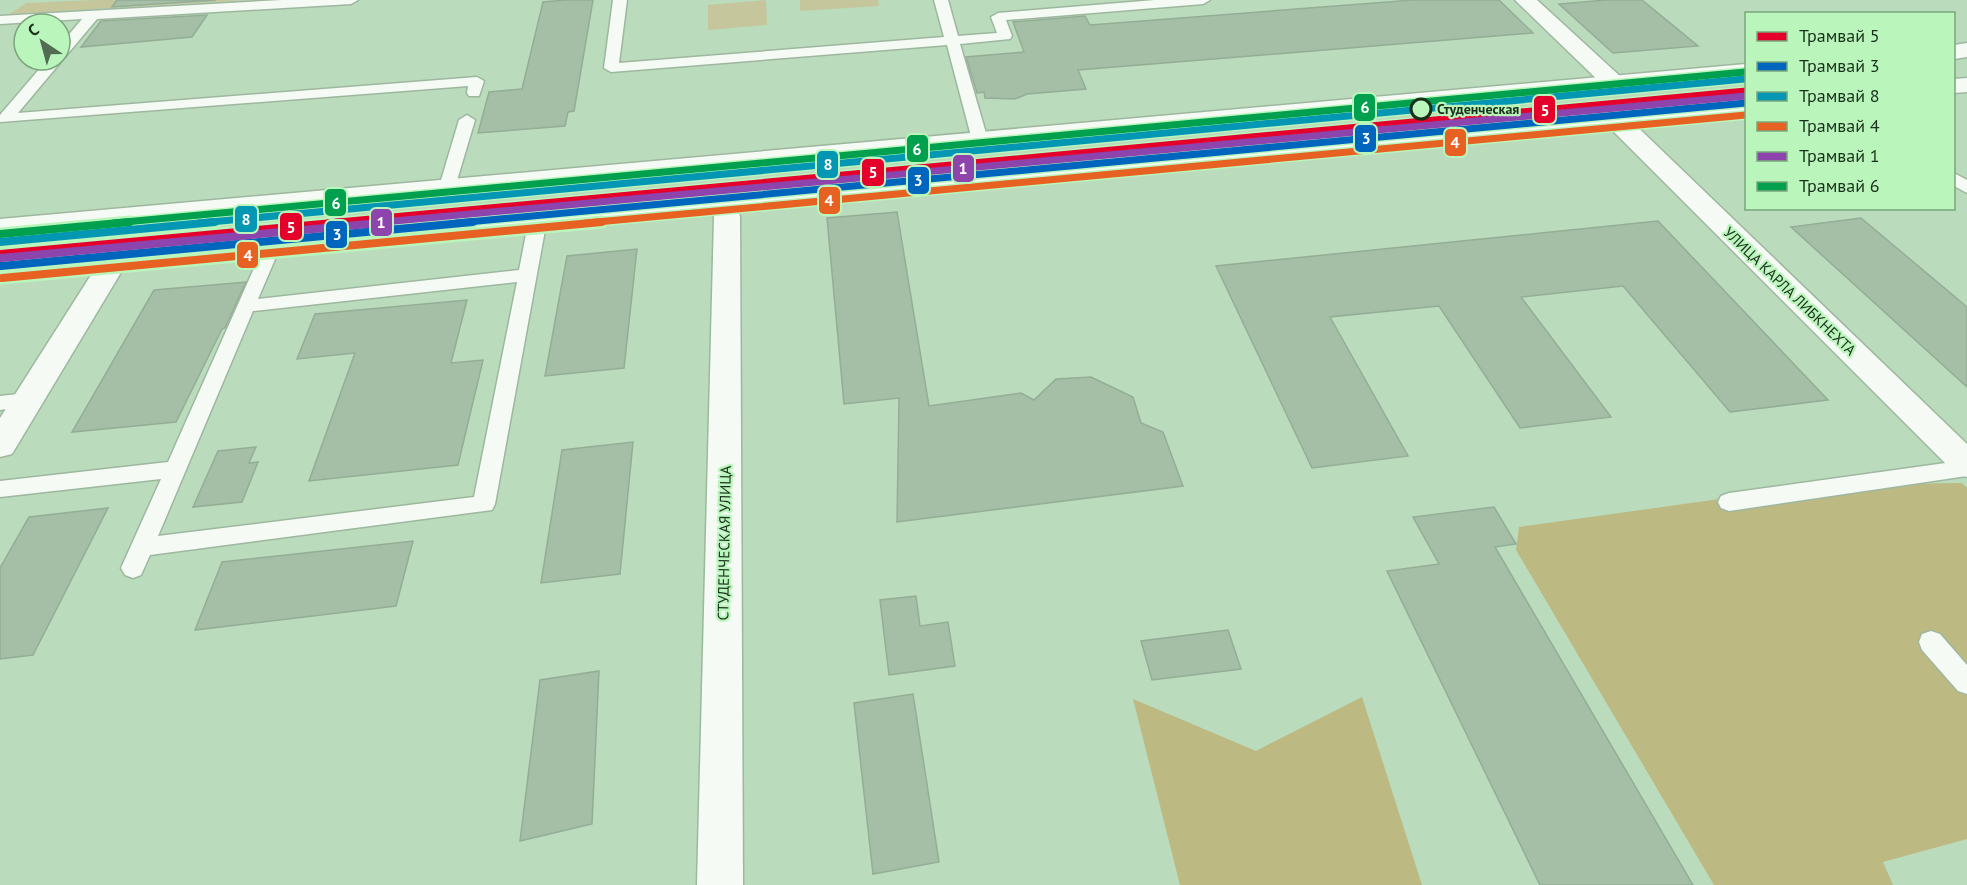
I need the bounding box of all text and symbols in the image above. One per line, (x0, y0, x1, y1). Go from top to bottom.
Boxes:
north arrow (12, 12, 72, 72)
legend (1745, 12, 1955, 210)
text: С (24, 19, 43, 41)
text: Трамвай 5 (1799, 24, 1880, 47)
text: Трамвай 3 (1799, 54, 1880, 77)
text: Трамвай 8 (1799, 84, 1880, 107)
line badge: 6 (1353, 93, 1376, 122)
line badge: 5 (1533, 95, 1556, 124)
text: 6 (1360, 97, 1370, 117)
marker: Студенческая (1410, 98, 1432, 120)
place label: Студенческая (1437, 100, 1519, 118)
text: 5 (1540, 100, 1550, 120)
text: Трамвай 4 (1799, 114, 1880, 137)
line badge: 3 (1354, 124, 1377, 153)
text: 3 (1361, 128, 1371, 148)
line badge: 4 (1444, 128, 1467, 157)
text: 4 (1450, 132, 1460, 152)
line badge: 6 (906, 134, 929, 163)
text: 6 (912, 139, 922, 159)
text: Трамвай 1 (1799, 144, 1880, 167)
line badge: 8 (816, 150, 839, 179)
text: 8 (823, 154, 833, 174)
line badge: 1 (952, 154, 975, 183)
line badge: 5 (861, 158, 885, 187)
text: 1 (958, 158, 968, 178)
text: 5 (868, 162, 878, 182)
line badge: 3 (907, 166, 930, 195)
text: 3 (913, 170, 923, 190)
text: Трамвай 6 (1799, 174, 1880, 197)
line badge: 4 (818, 186, 841, 215)
line badge: 6 (324, 188, 347, 217)
text: 4 (824, 190, 834, 210)
text: 6 (331, 193, 341, 213)
line badge: 8 (234, 205, 258, 233)
line badge: 1 (370, 208, 393, 237)
text: 8 (241, 209, 251, 229)
line badge: 5 (279, 212, 303, 241)
text: 1 (376, 212, 386, 232)
text: 5 (286, 217, 296, 237)
line badge: 3 (325, 220, 348, 249)
street label: УЛИЦА КАРЛА ЛИБКНЕХТА (1720, 223, 1860, 359)
text: 3 (332, 224, 342, 244)
line badge: 4 (236, 241, 259, 269)
text: 4 (243, 245, 253, 265)
street label: СТУДЕНЧЕСКАЯ УЛИЦА (713, 465, 735, 621)

